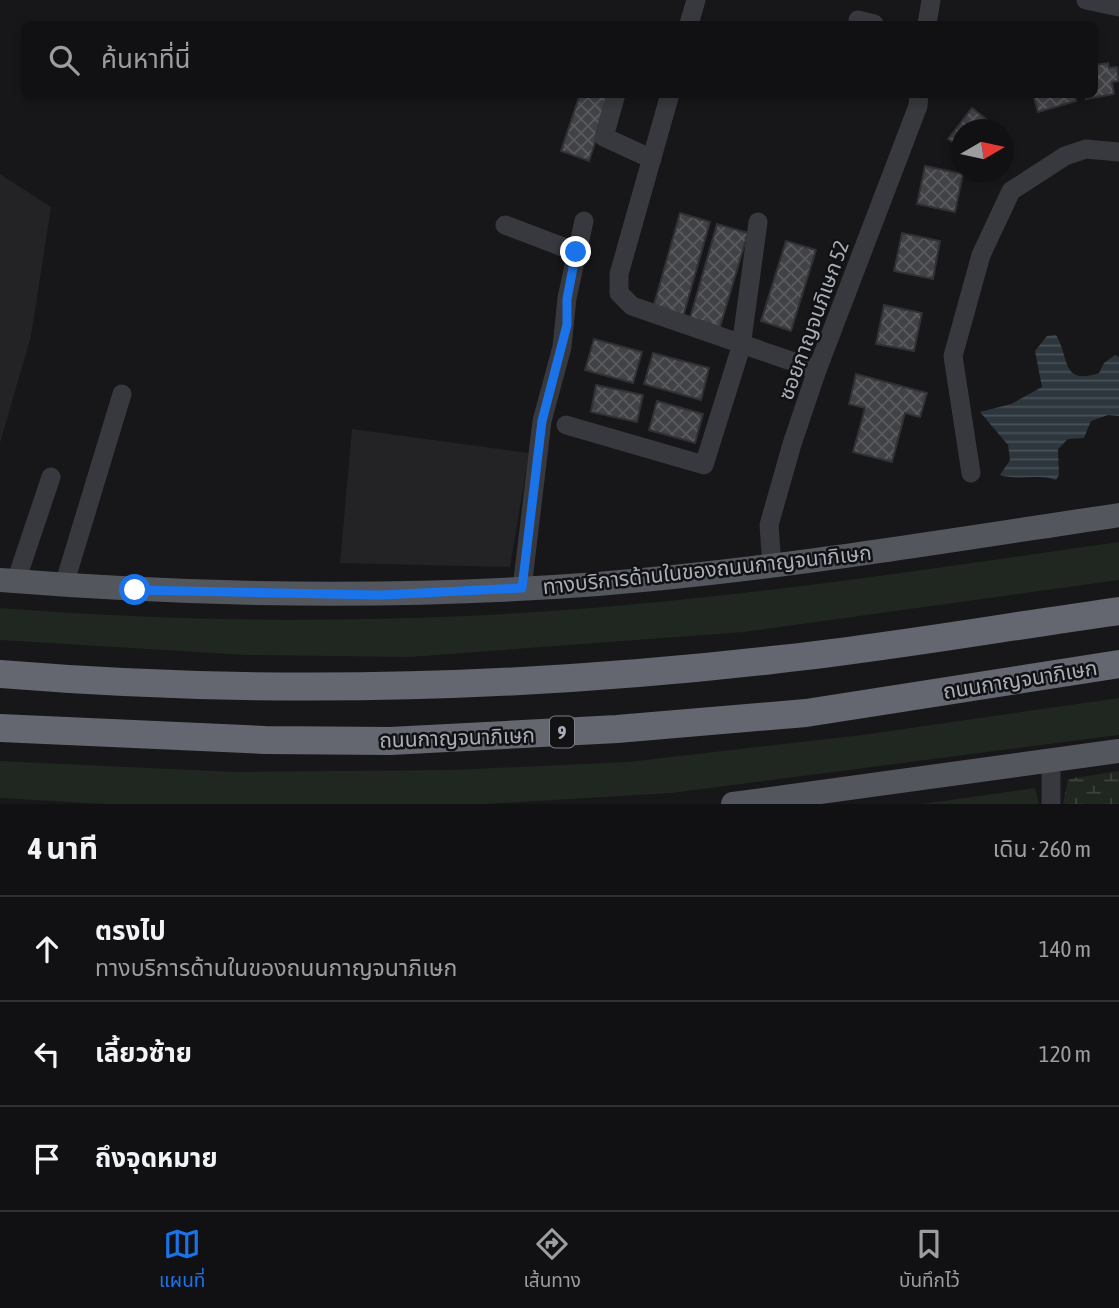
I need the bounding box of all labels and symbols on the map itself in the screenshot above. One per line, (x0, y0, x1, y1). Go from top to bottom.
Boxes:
north arrow (951, 119, 1014, 182)
route end (560, 236, 591, 267)
street label: ซอยกาญจนภิเษก 52 (773, 237, 853, 403)
street label: ทางบริการด้านในของถนนกาญจนาภิเษก (541, 540, 873, 598)
route start (119, 574, 150, 605)
street label: ถนนกาญจนาภิเษก (941, 655, 1099, 703)
road number: 9 (550, 716, 574, 748)
street label: ถนนกาญจนาภิเษก (379, 722, 535, 752)

